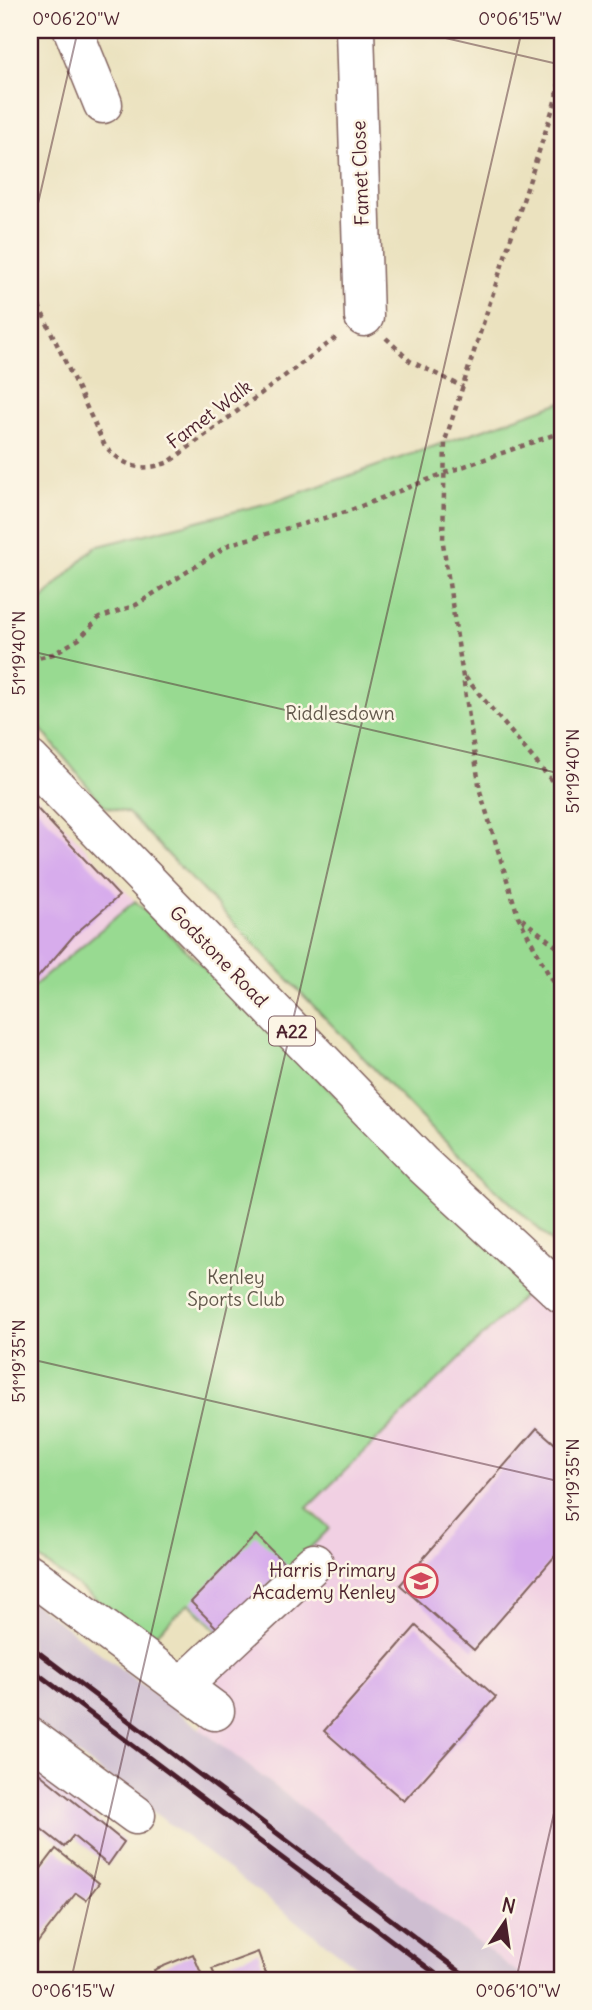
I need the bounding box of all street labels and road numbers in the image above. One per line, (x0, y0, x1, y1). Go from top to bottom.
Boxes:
street label: Famet Close (346, 120, 374, 226)
street label: Famet Walk (162, 374, 256, 454)
street label: Godstone Road (165, 900, 273, 1012)
road number: A22 (269, 1016, 315, 1046)

